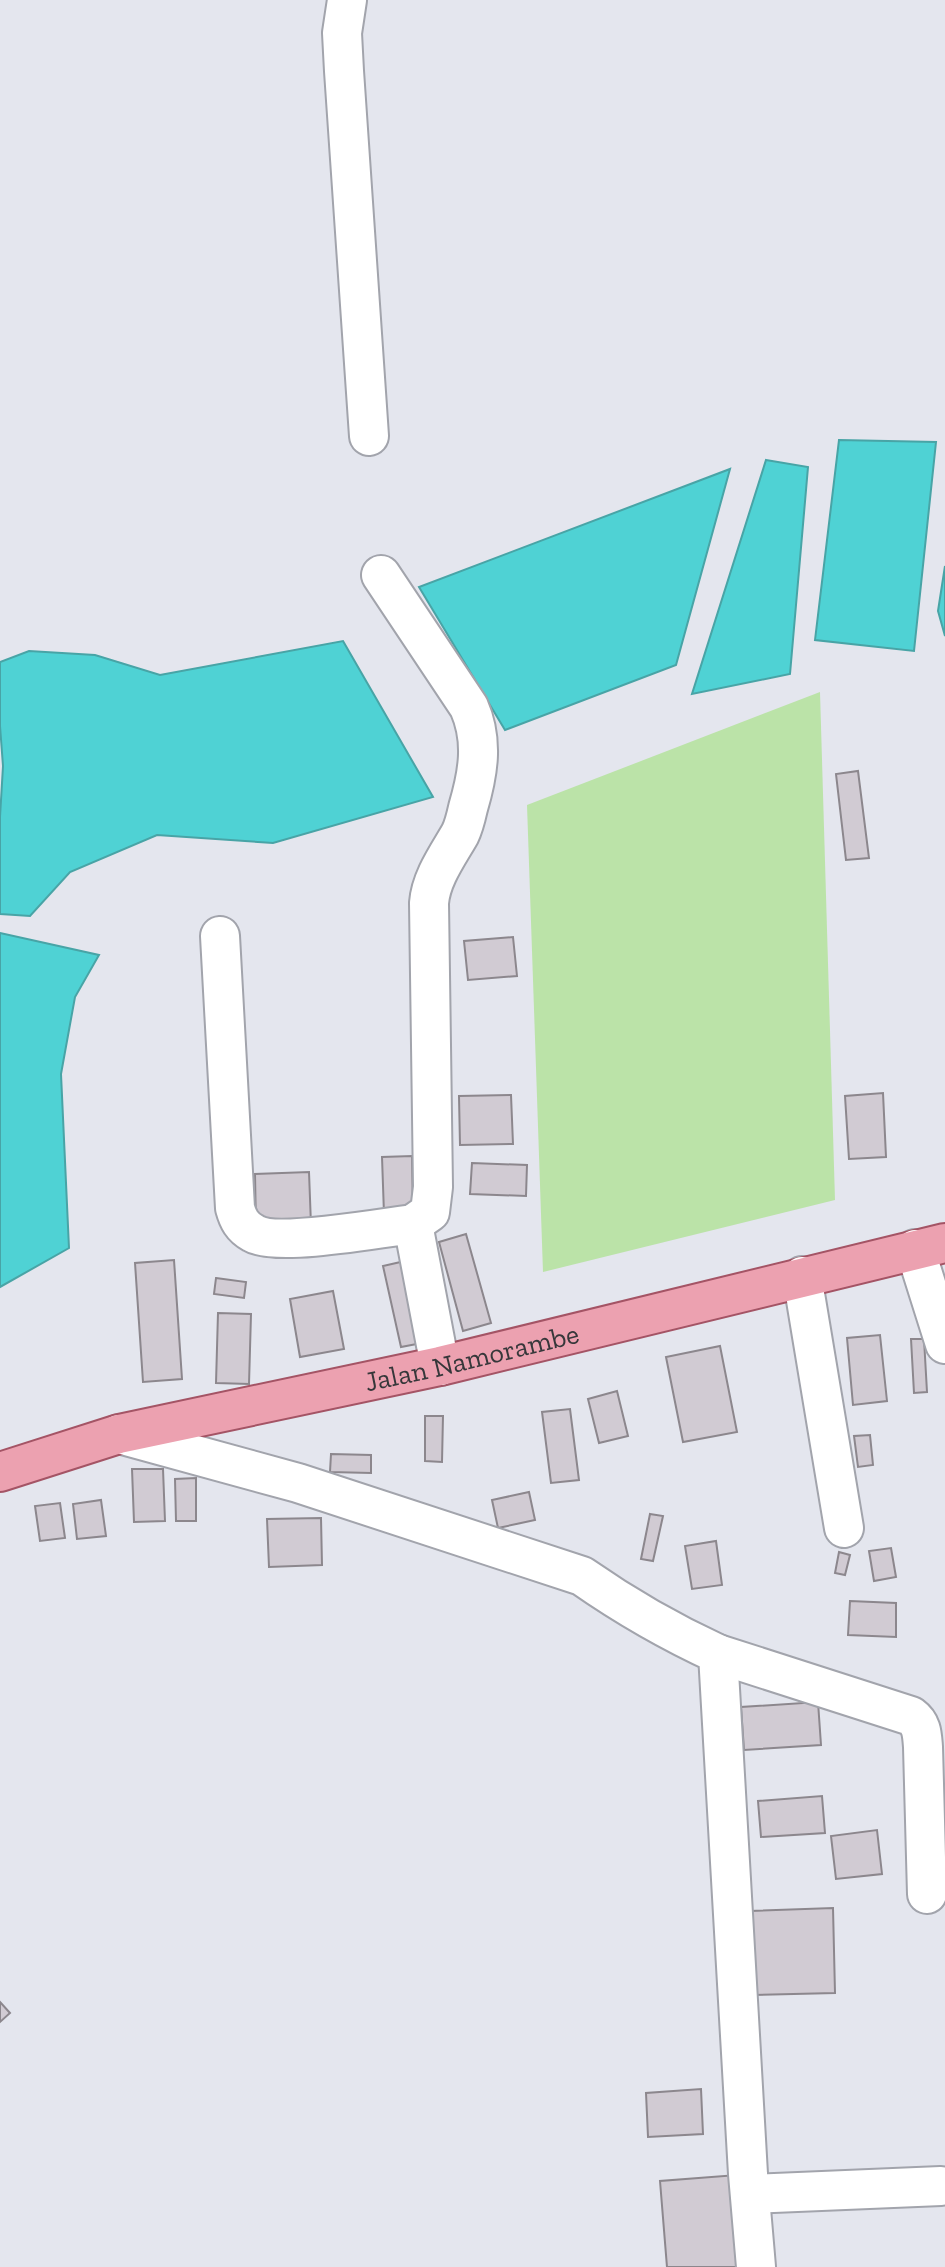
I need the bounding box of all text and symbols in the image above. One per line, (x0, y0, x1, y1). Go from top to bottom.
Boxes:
street label: Jalan Namorambe (362, 1317, 582, 1398)

